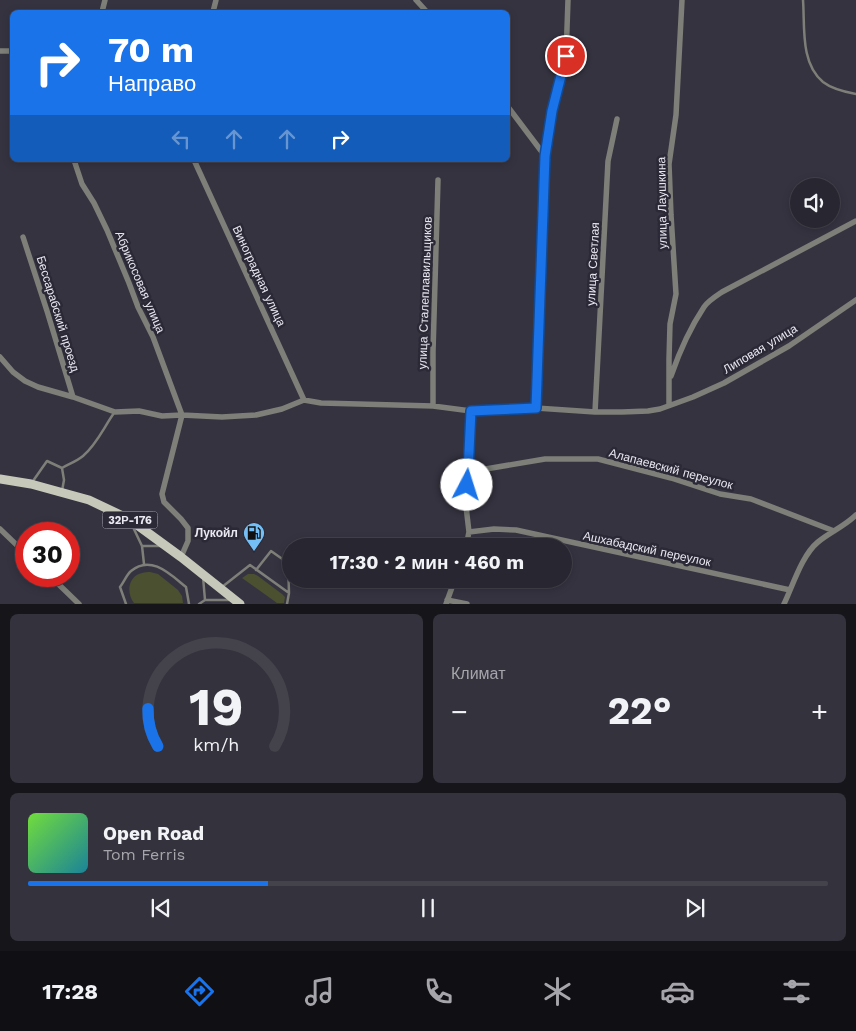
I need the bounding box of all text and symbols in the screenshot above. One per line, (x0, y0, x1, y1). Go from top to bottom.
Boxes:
text: 70 m (108, 29, 194, 71)
icon: right (25, 30, 90, 95)
pin (545, 35, 587, 77)
icon: arrive (552, 42, 580, 70)
text: Направо (108, 71, 196, 96)
icon: left (167, 125, 195, 153)
icon: ahead (220, 125, 248, 153)
icon: ahead (273, 125, 301, 153)
icon: right (326, 125, 354, 153)
street label: улица Лаушкина (654, 156, 670, 249)
map controls (790, 178, 840, 228)
button: sound (790, 178, 840, 228)
street label: улица Сталеплавильщиков (415, 216, 435, 370)
street label: улица Светлая (584, 222, 602, 306)
street label: Виноградная улица (229, 223, 289, 329)
street label: Абрикосовая улица (112, 229, 168, 335)
street label: Бессарабский проезд (34, 254, 82, 374)
street label: Липовая улица (720, 321, 800, 377)
street label: Алапаевский переулок (608, 446, 735, 492)
position arrow (440, 458, 492, 510)
road number: 32Р-176 (102, 512, 158, 528)
fuel station icon: Лукойл (242, 521, 266, 552)
speed limit sign: 30 (15, 522, 80, 587)
place label: Лукойл (195, 526, 238, 540)
street label: Ашхабадский переулок (582, 529, 713, 570)
text: 17:30 · 2 мин · 460 m (330, 551, 524, 574)
text: Климат (451, 664, 505, 683)
text: 19 (189, 677, 244, 738)
text: 22° (607, 689, 672, 733)
text: − (451, 695, 468, 728)
text: + (811, 695, 828, 728)
text: km/h (193, 734, 240, 755)
text: Open Road (103, 822, 204, 845)
text: Tom Ferris (103, 845, 185, 864)
icon: previous (147, 894, 175, 922)
icon: pause (414, 894, 442, 922)
icon: next (681, 894, 709, 922)
icon: directions (182, 974, 217, 1009)
icon: music (302, 974, 337, 1009)
icon: phone (421, 974, 456, 1009)
icon: climate (540, 974, 575, 1009)
icon: car (660, 974, 695, 1009)
icon: filters (779, 974, 814, 1009)
text: 17:28 (42, 979, 98, 1004)

